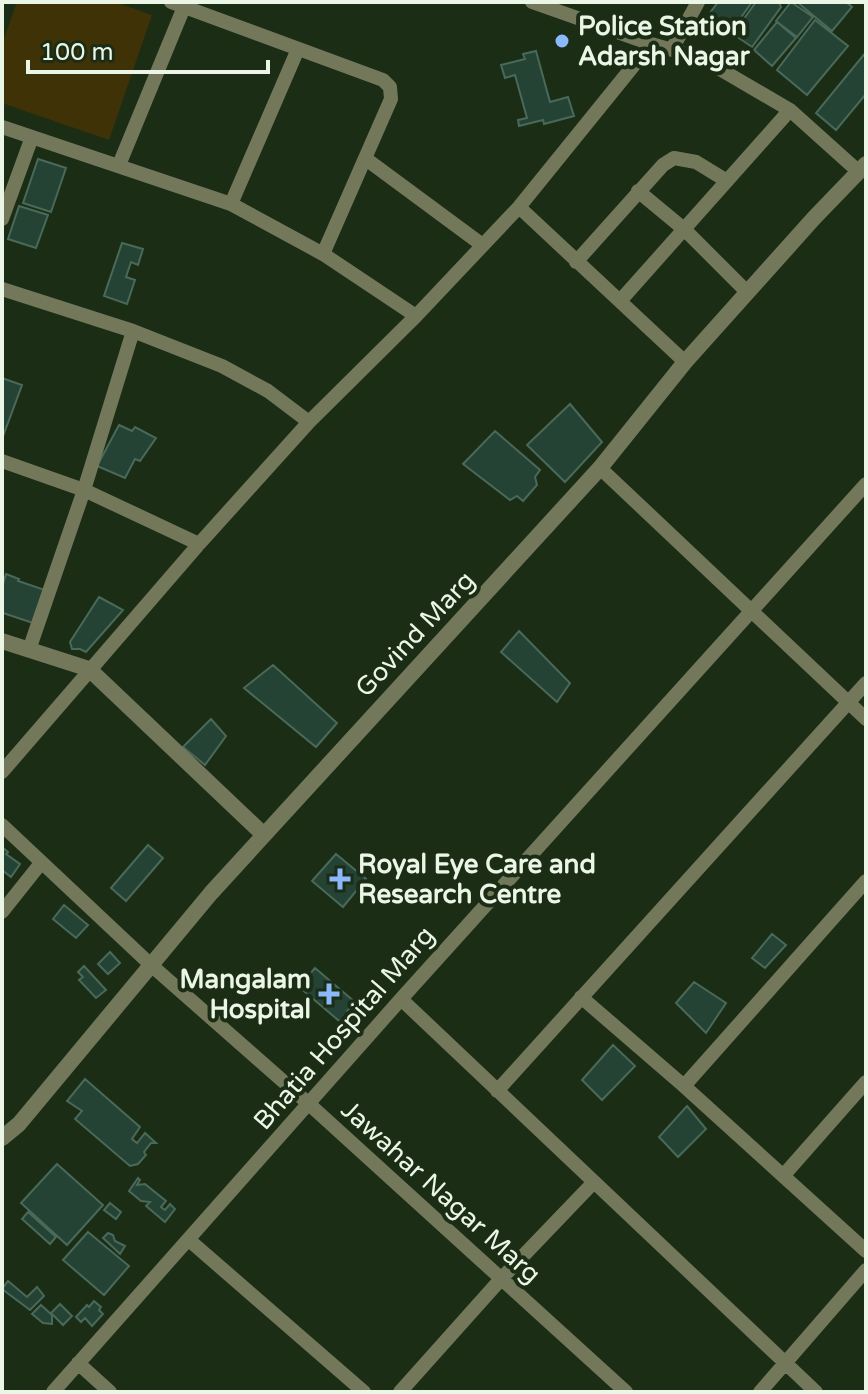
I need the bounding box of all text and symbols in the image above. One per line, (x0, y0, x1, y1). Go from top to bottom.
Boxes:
place label: Police Station Adarsh Nagar (578, 11, 751, 72)
scale bar (28, 24, 268, 74)
marker: Police Station Adarsh Nagar (553, 32, 571, 50)
text: 100 m (40, 38, 114, 67)
street label: Govind Marg (349, 565, 481, 703)
place label: Royal Eye Care and Research Centre (358, 849, 596, 910)
marker: Royal Eye Care and Research Centre (329, 868, 351, 890)
street label: Bhatia Hospital Marg (247, 920, 441, 1136)
place label: Mangalam Hospital (179, 964, 311, 1025)
marker: Mangalam Hospital (318, 983, 340, 1005)
street label: Jawahar Nagar Marg (335, 1094, 547, 1290)

